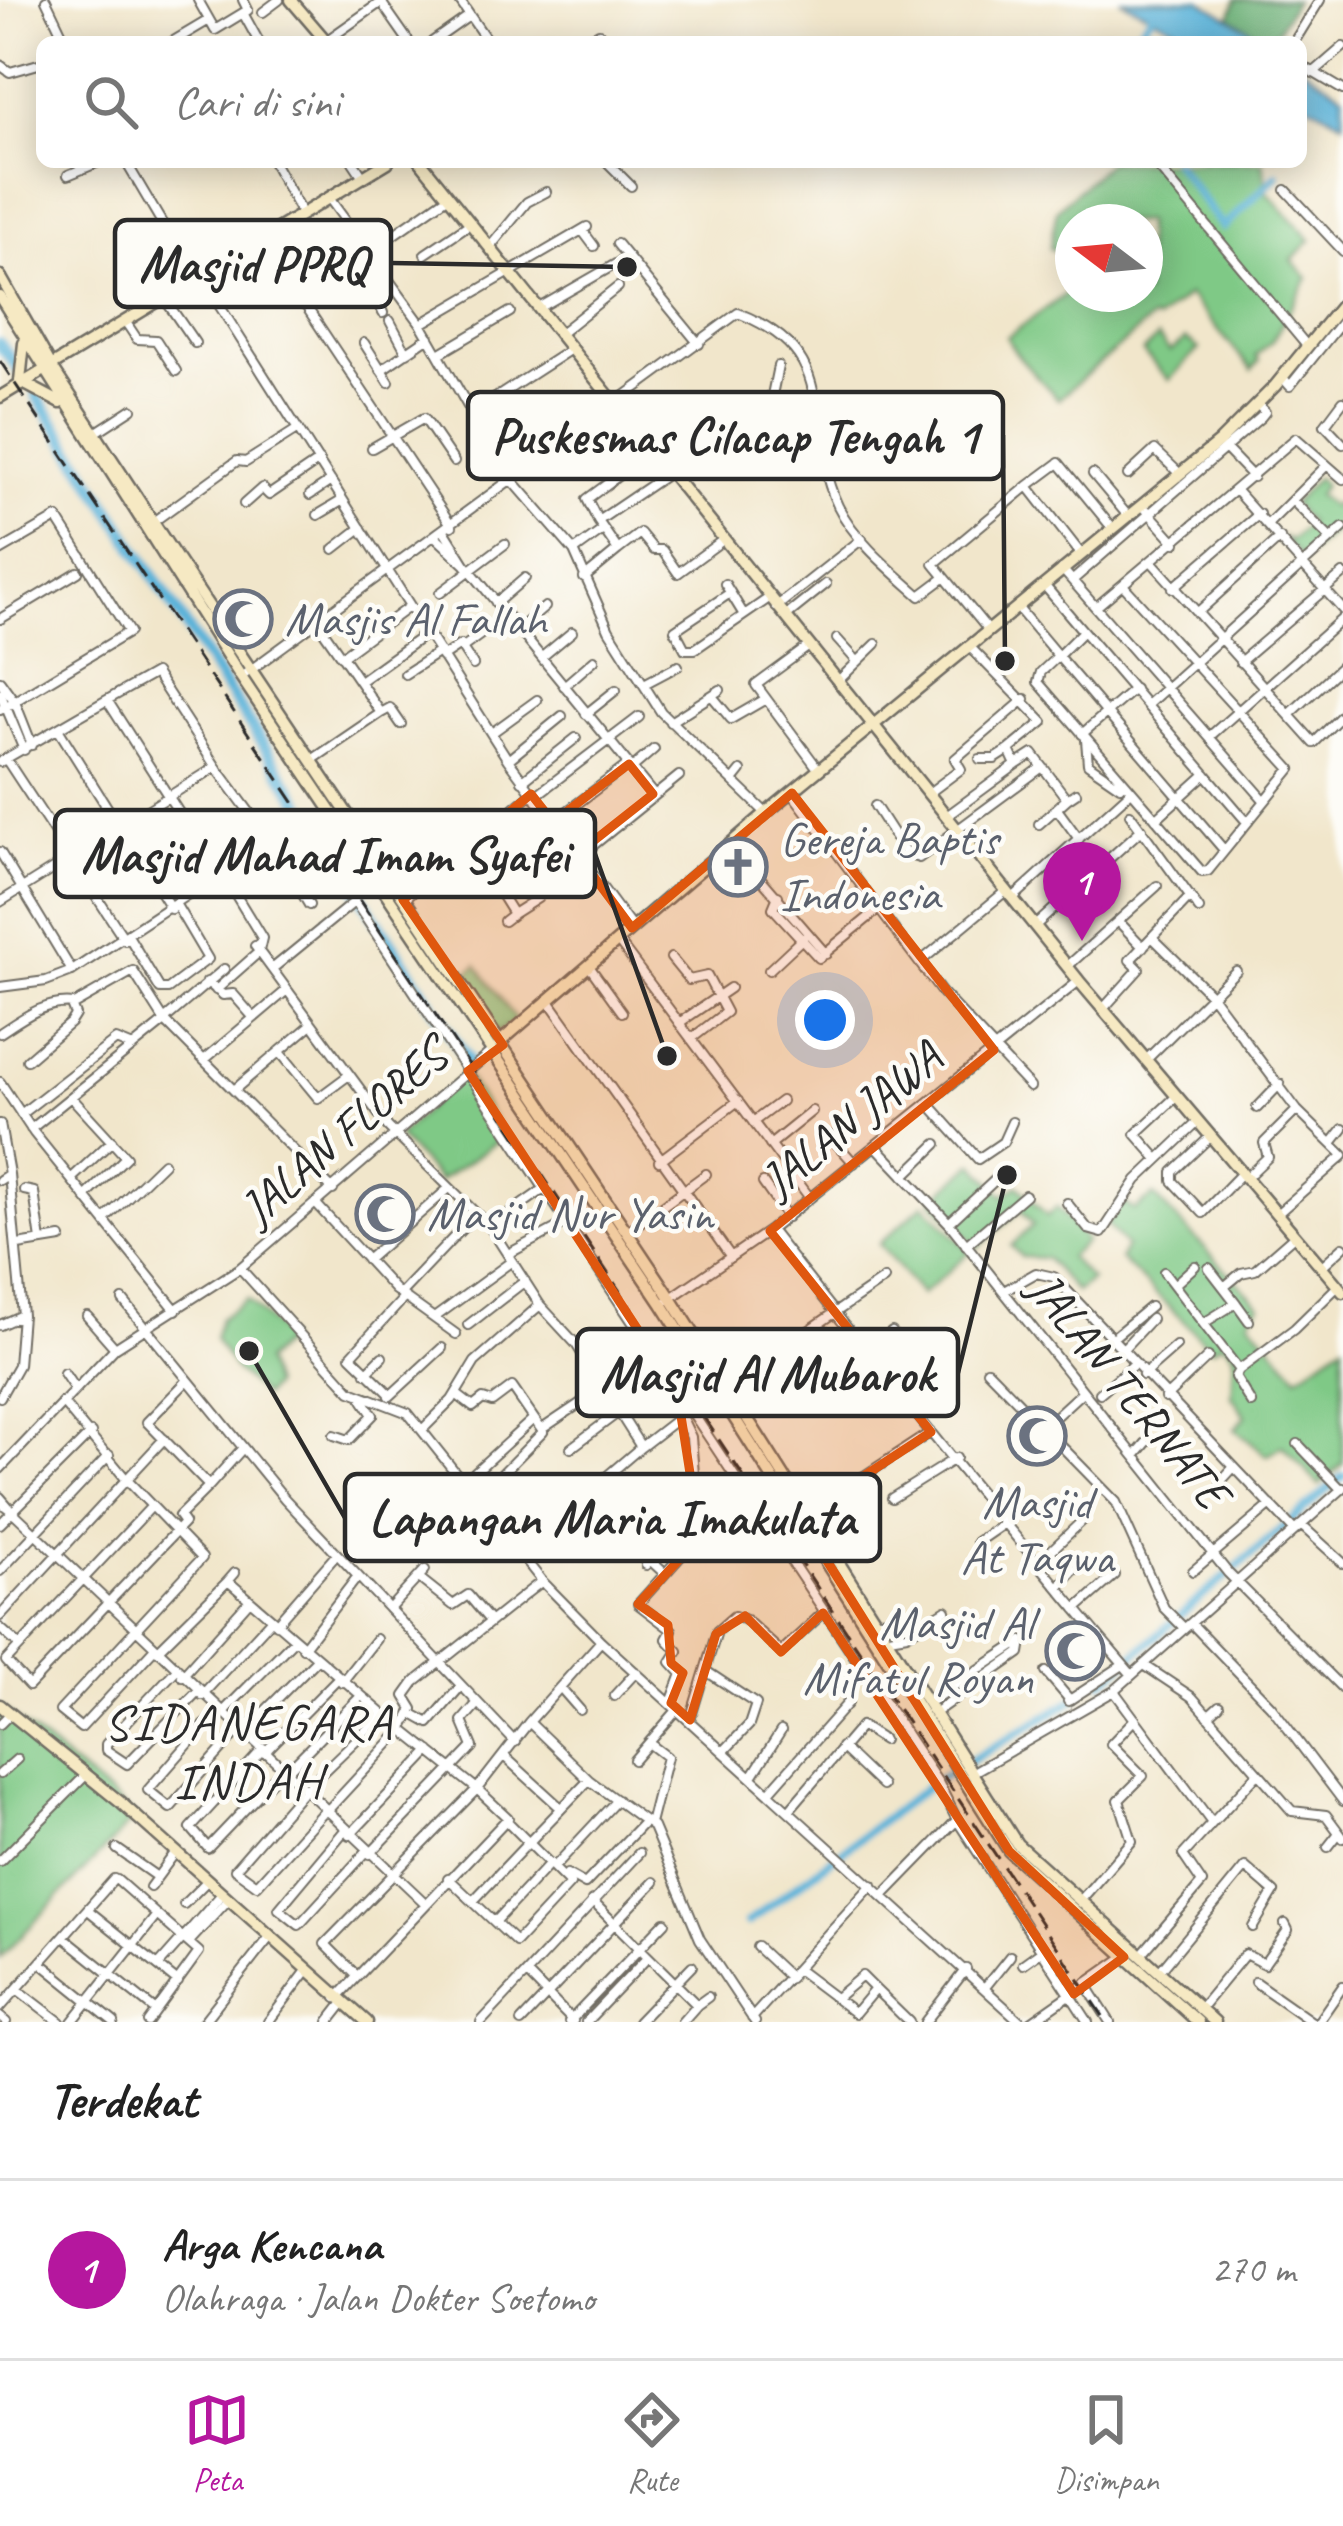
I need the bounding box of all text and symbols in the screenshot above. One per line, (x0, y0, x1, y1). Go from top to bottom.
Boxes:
search box (36, 36, 1307, 168)
icon: search (78, 69, 144, 135)
text: Cari di sini (174, 74, 340, 131)
north arrow (1055, 204, 1163, 312)
callout: Masjid PPRQ (115, 220, 391, 307)
text: Masjid PPRQ (139, 232, 374, 296)
callout: Puskesmas Cilacap Tengah 1 (468, 392, 1003, 479)
text: Puskesmas Cilacap Tengah 1 (491, 404, 984, 468)
mosque icon: Masjis Al Fallah (212, 588, 274, 650)
place label: Masjis Al Fallah (285, 589, 549, 649)
place label: Gereja Baptis Indonesia (780, 809, 1002, 924)
callout: Masjid Mahad Imam Syafei (55, 810, 595, 897)
text: Masjid Mahad Imam Syafei (81, 823, 575, 887)
church icon: Gereja Baptis Indonesia (707, 836, 769, 898)
pin: 1 (1043, 842, 1121, 941)
your location (795, 990, 855, 1050)
street label: JALAN FLORES (226, 1020, 465, 1239)
street label: JALAN JAWA (747, 1027, 955, 1211)
mosque icon: Masjid Nur Yasin (354, 1183, 416, 1245)
place label: Masjid Nur Yasin (427, 1184, 715, 1244)
street label: JALAN TERNATE (1014, 1258, 1246, 1525)
callout: Masjid Al Mubarok (577, 1329, 958, 1416)
text: Masjid Al Mubarok (600, 1342, 939, 1406)
mosque icon: Masjid At Taqwa (1006, 1405, 1068, 1467)
place label: Masjid At Taqwa (961, 1472, 1116, 1587)
callout: Lapangan Maria Imakulata (345, 1474, 880, 1561)
text: Lapangan Maria Imakulata (369, 1486, 859, 1550)
place label: Masjid Al Mifatul Royan (803, 1593, 1041, 1708)
mosque icon: Masjid Al Mifatul Royan (1044, 1620, 1106, 1682)
district label: SIDANEGARA INDAH (104, 1690, 394, 1813)
text: Terdekat (48, 2068, 197, 2132)
text: Arga Kencana (162, 2217, 381, 2274)
text: 1 (78, 2245, 96, 2294)
text: 270 m (1211, 2245, 1295, 2294)
text: Olahraga · Jalan Dokter Soetomo (162, 2274, 594, 2323)
tab: Peta (184, 2387, 250, 2501)
tab: Rute (619, 2387, 685, 2501)
tab: Disimpan (1054, 2387, 1159, 2501)

